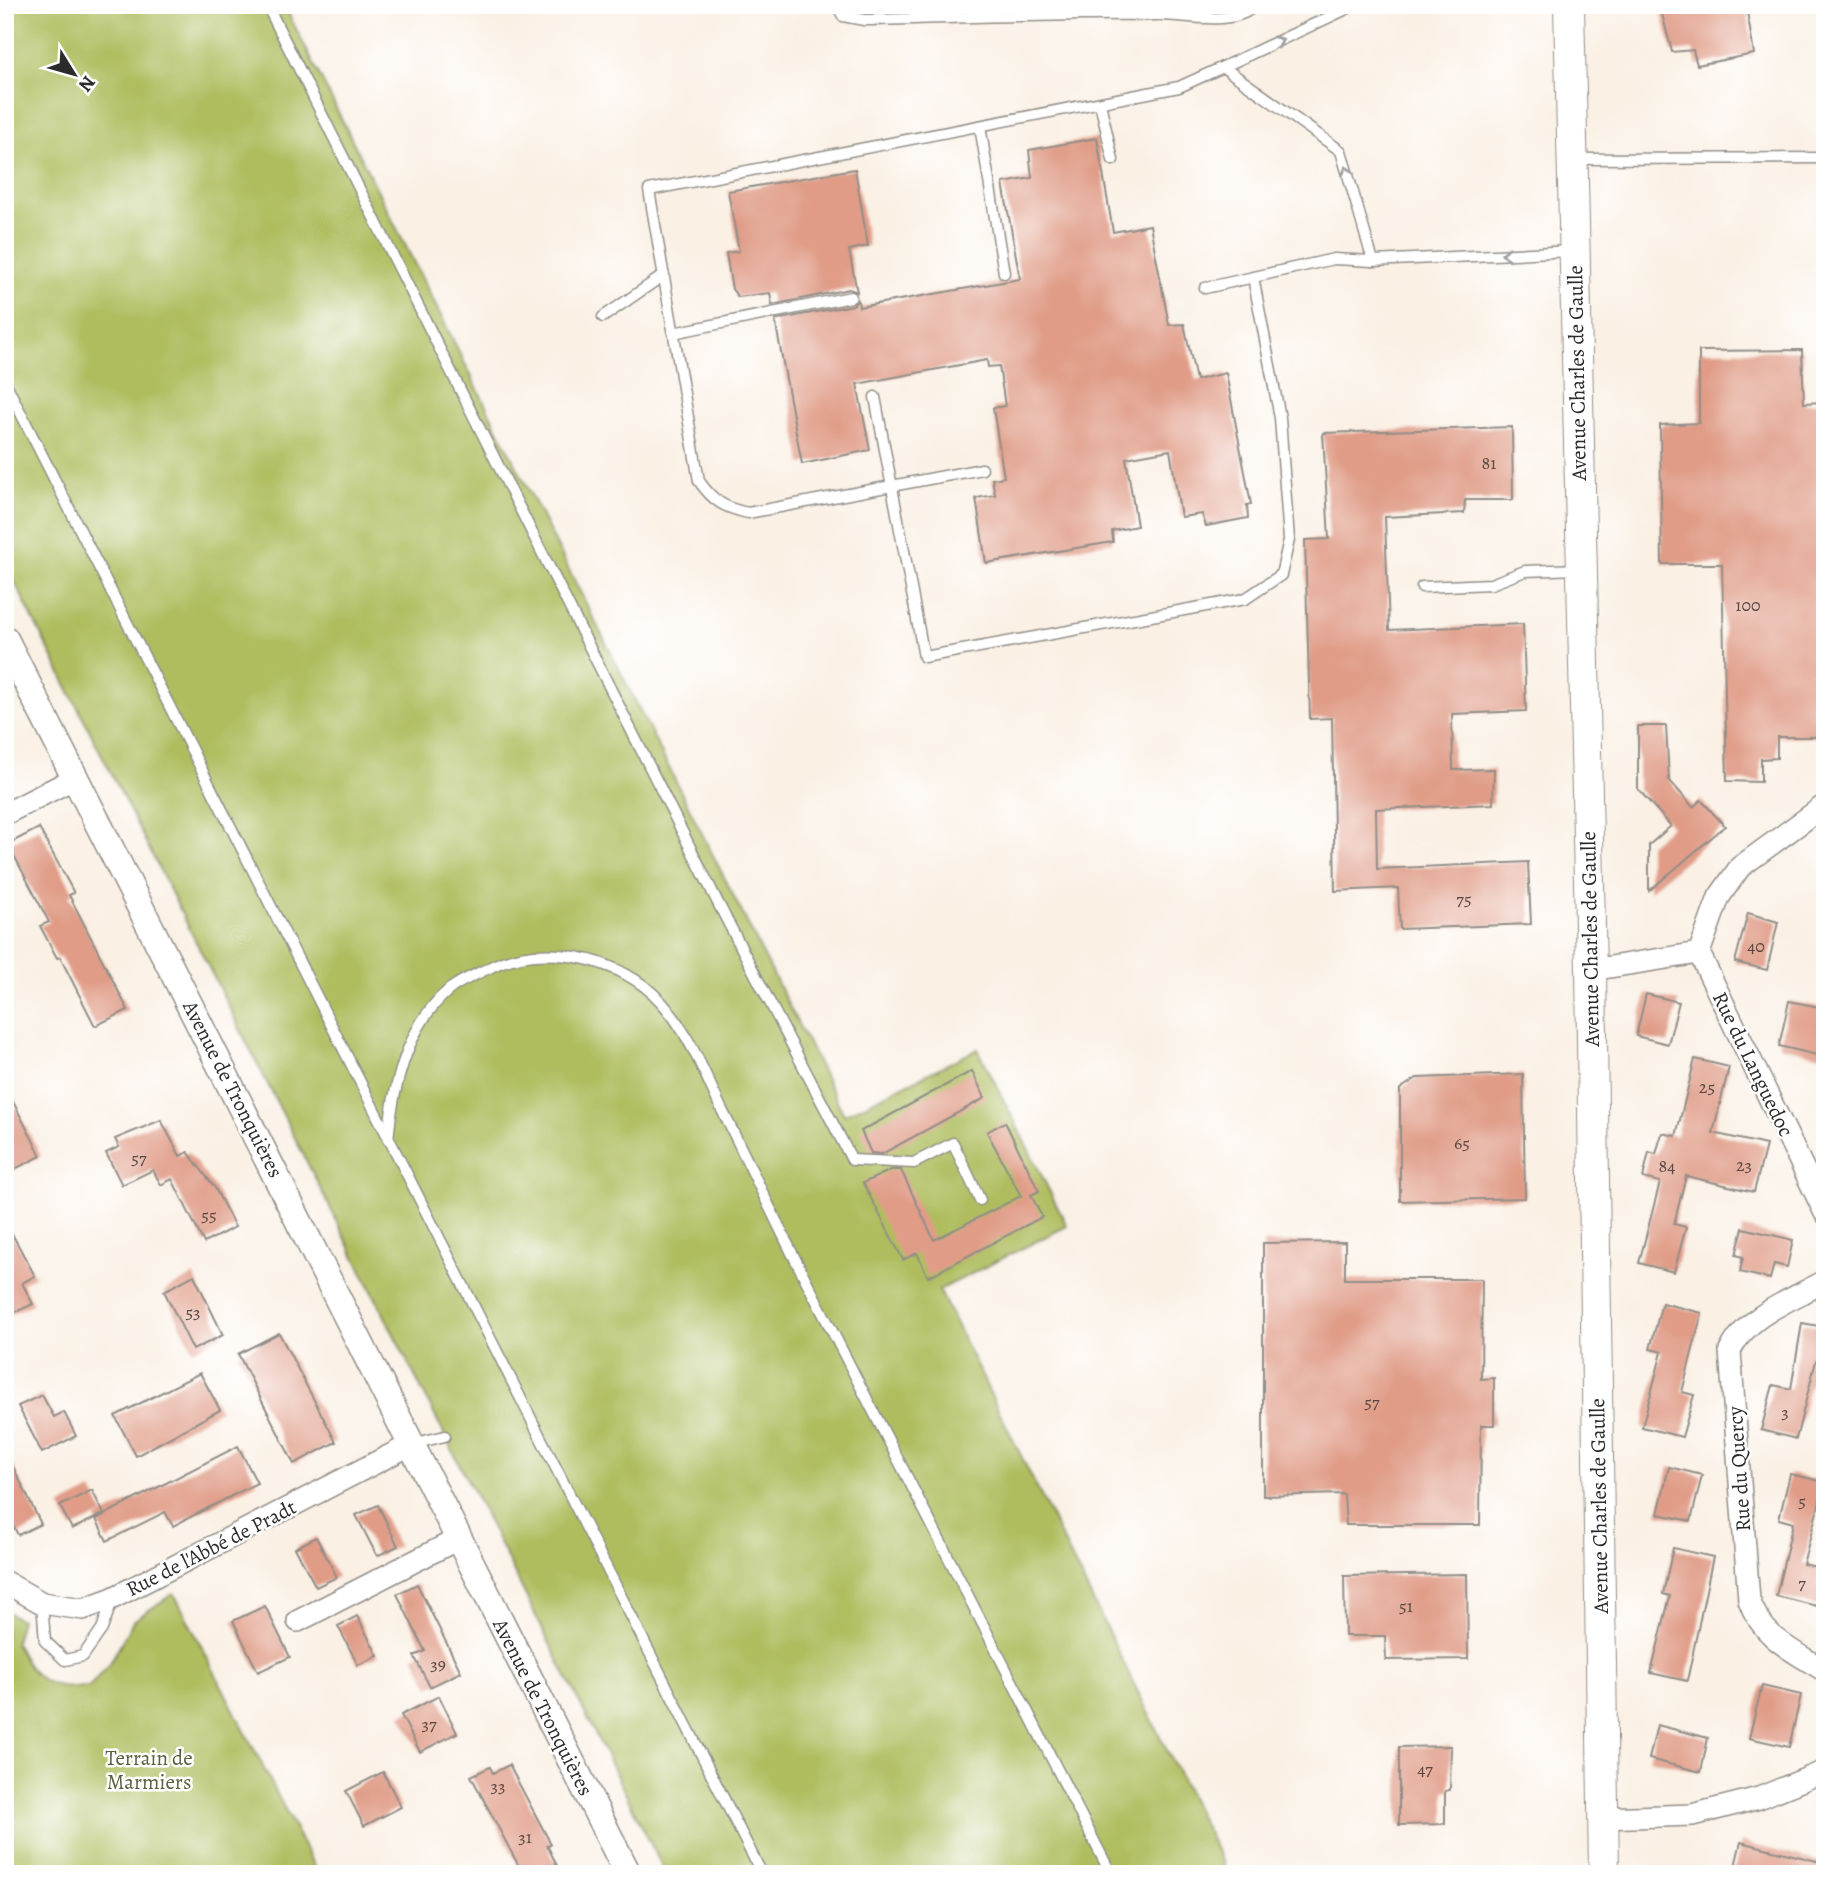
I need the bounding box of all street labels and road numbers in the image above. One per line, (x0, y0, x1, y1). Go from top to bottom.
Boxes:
street label: Avenue Charles de Gaulle (1561, 265, 1593, 482)
street label: Avenue Charles de Gaulle (1574, 831, 1606, 1048)
street label: Rue du Languedoc (1706, 987, 1800, 1141)
street label: Avenue de Tronquières (176, 995, 290, 1182)
street label: Avenue Charles de Gaulle (1583, 1398, 1615, 1615)
street label: Rue du Quercy (1721, 1405, 1757, 1533)
street label: Rue de l'Abbé de Pradt (121, 1493, 301, 1603)
street label: Avenue de Tronquières (486, 1613, 600, 1800)

